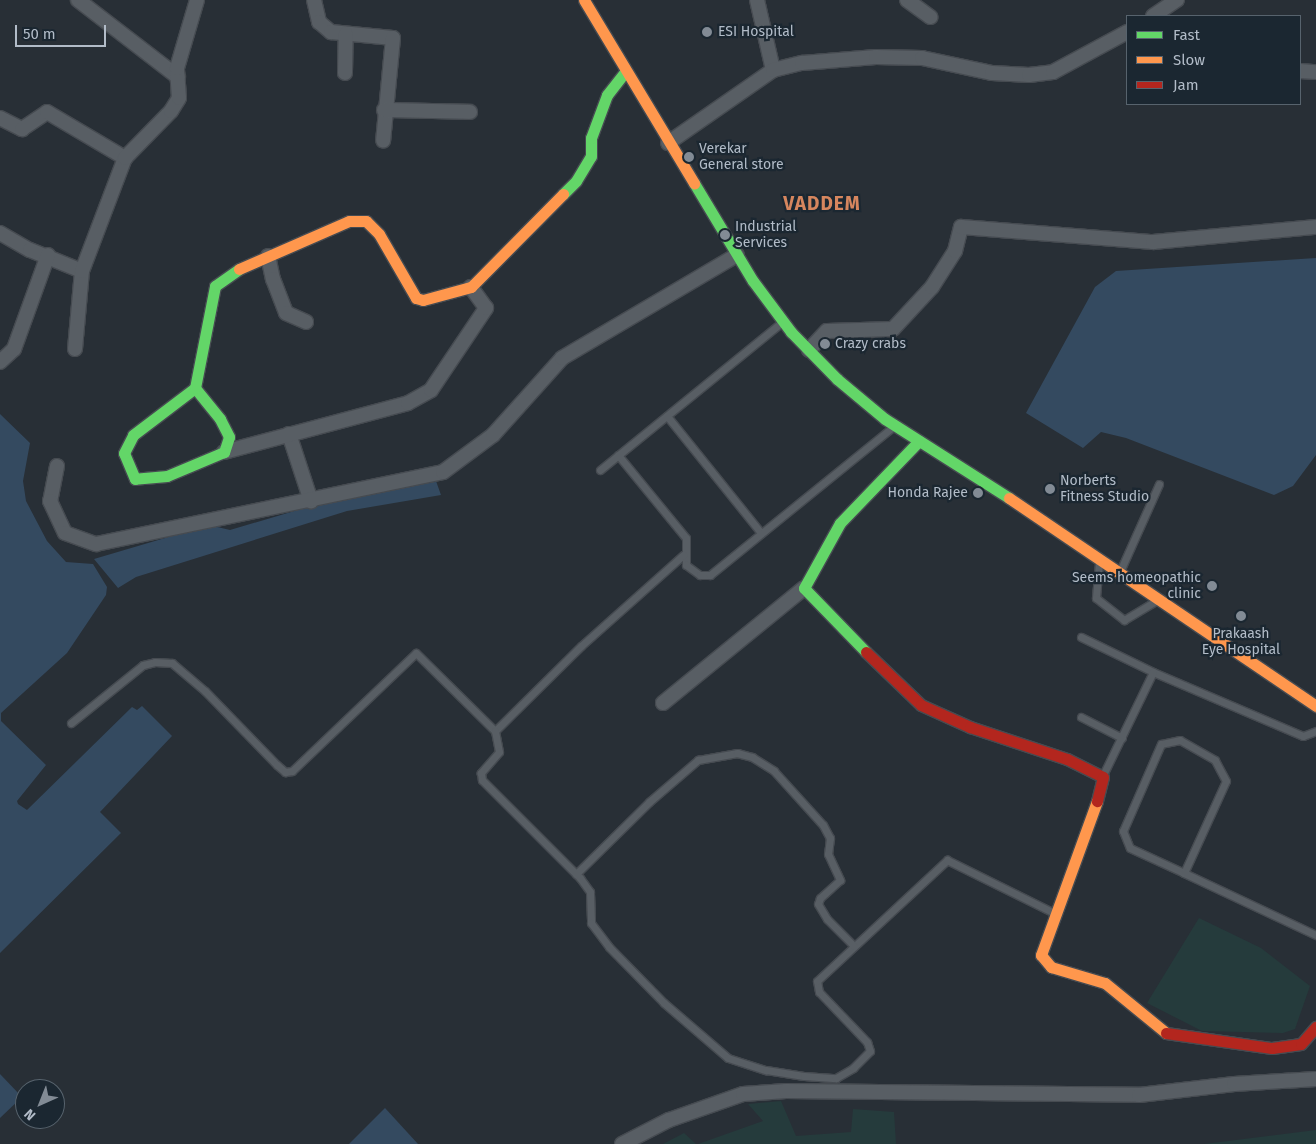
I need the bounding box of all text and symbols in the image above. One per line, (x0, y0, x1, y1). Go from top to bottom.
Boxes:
scale bar (18, 15, 109, 47)
legend (1126, 15, 1301, 105)
place label: ESI Hospital (718, 24, 794, 40)
text: 50 m (23, 25, 56, 43)
marker: ESI Hospital (700, 25, 714, 39)
text: Fast (1173, 26, 1200, 44)
text: Slow (1173, 51, 1205, 69)
text: Jam (1173, 76, 1199, 94)
place label: Verekar General store (699, 141, 784, 174)
marker: Verekar General store (683, 151, 695, 163)
district label: VADDEM (783, 193, 861, 215)
place label: Industrial Services (735, 219, 796, 252)
marker: Industrial Services (719, 229, 731, 241)
place label: Crazy crabs (835, 336, 906, 352)
marker: Crazy crabs (819, 338, 831, 350)
place label: Norberts Fitness Studio (1060, 473, 1149, 506)
marker: Norberts Fitness Studio (1044, 483, 1056, 495)
place label: Honda Rajee (887, 485, 968, 501)
marker: Honda Rajee (972, 487, 984, 499)
place label: Seems homeopathic clinic (1072, 570, 1201, 602)
marker: Seems homeopathic clinic (1205, 579, 1219, 593)
marker: Prakaash Eye Hospital (1234, 609, 1248, 623)
place label: Prakaash Eye Hospital (1202, 626, 1280, 658)
north arrow (15, 1079, 65, 1129)
text: N (21, 1105, 39, 1124)

